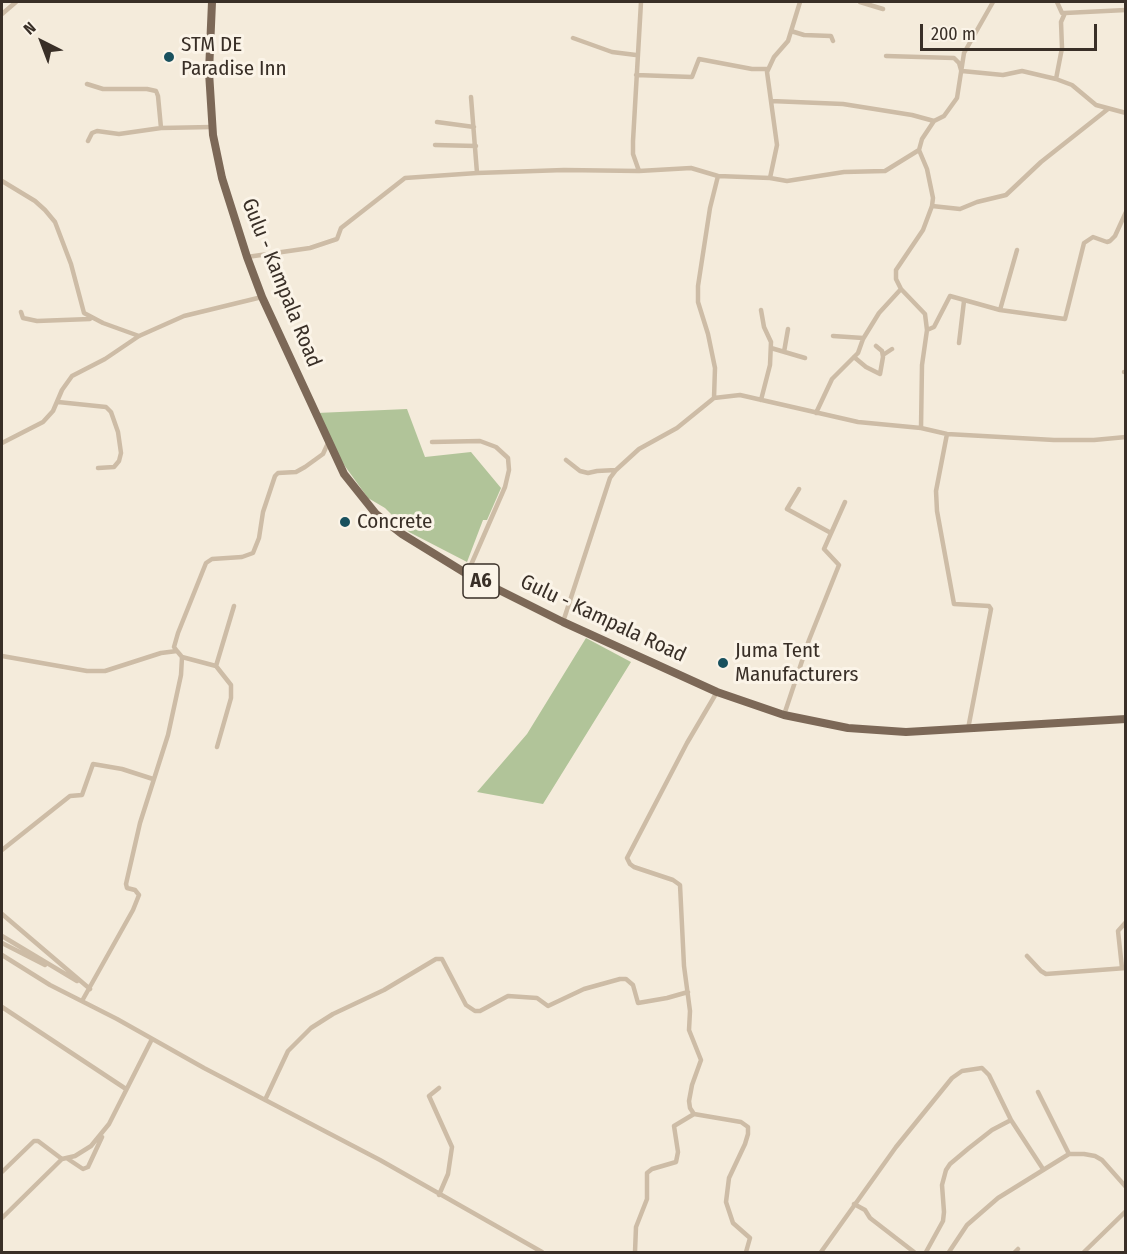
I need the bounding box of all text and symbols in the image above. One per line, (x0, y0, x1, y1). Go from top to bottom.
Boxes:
north arrow (12, 12, 72, 72)
scale bar (923, 12, 1100, 50)
text: N (20, 18, 40, 39)
text: 200 m (931, 23, 976, 45)
place label: STM DE Paradise Inn (181, 32, 287, 82)
marker: STM DE Paradise Inn (162, 50, 176, 64)
street label: Gulu - Kampala Road (236, 195, 326, 371)
place label: Concrete (357, 509, 432, 535)
marker: Concrete (338, 515, 352, 529)
road number: A6 (463, 564, 499, 598)
street label: Gulu - Kampala Road (516, 570, 690, 668)
place label: Juma Tent Manufacturers (735, 638, 859, 688)
marker: Juma Tent Manufacturers (716, 656, 730, 670)

